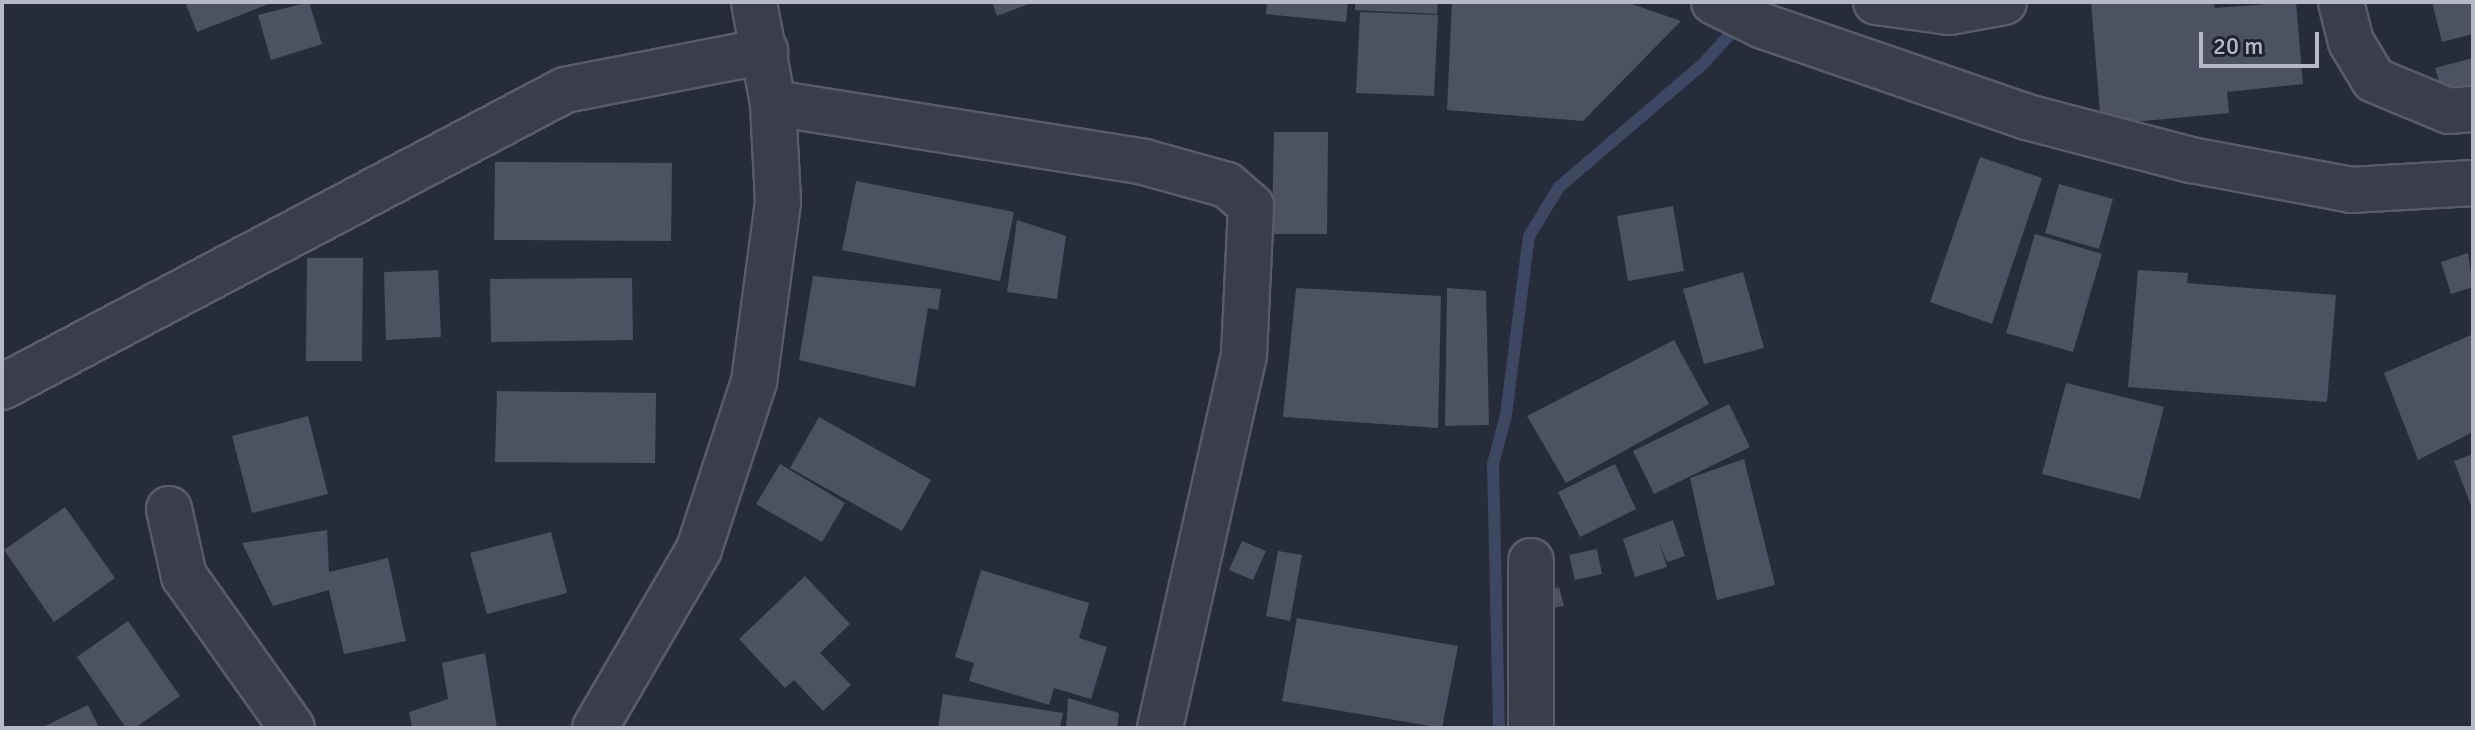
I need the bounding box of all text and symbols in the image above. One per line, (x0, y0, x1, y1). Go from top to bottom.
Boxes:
scale bar (2203, 16, 2323, 66)
text: 20 m (2213, 31, 2263, 61)

